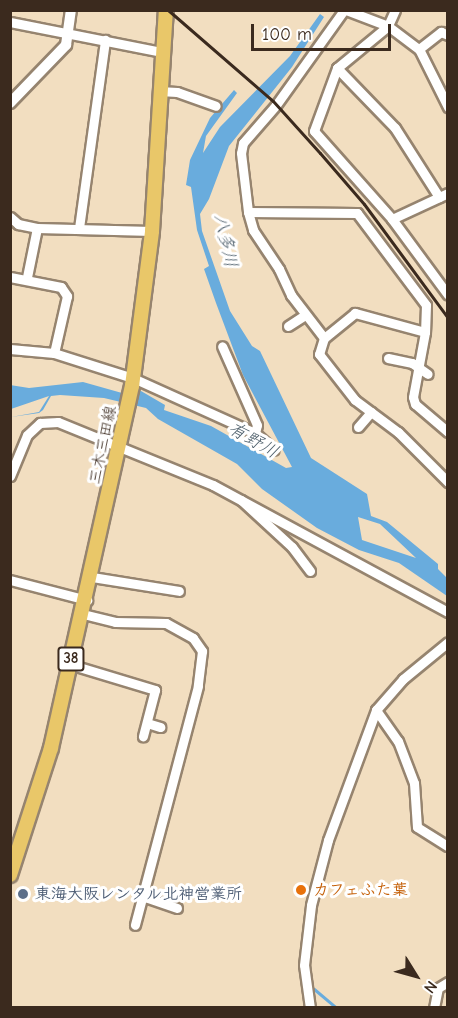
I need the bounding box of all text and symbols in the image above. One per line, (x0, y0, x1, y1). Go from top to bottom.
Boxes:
scale bar (254, 12, 394, 50)
text: 100 m (262, 24, 312, 45)
water label: 八多川 (209, 212, 241, 270)
street label: 三木三田線 (85, 404, 121, 486)
water label: 有野川 (224, 418, 282, 464)
road number: 38 (56, 647, 86, 671)
place label: カフェふた葉 (313, 880, 409, 900)
marker: カフェふた葉 (294, 883, 308, 897)
place label: 東海大阪レンタル北神営業所 (35, 884, 243, 904)
marker: 東海大阪レンタル北神営業所 (16, 887, 30, 901)
north arrow (386, 946, 446, 1006)
text: N (420, 977, 441, 996)

